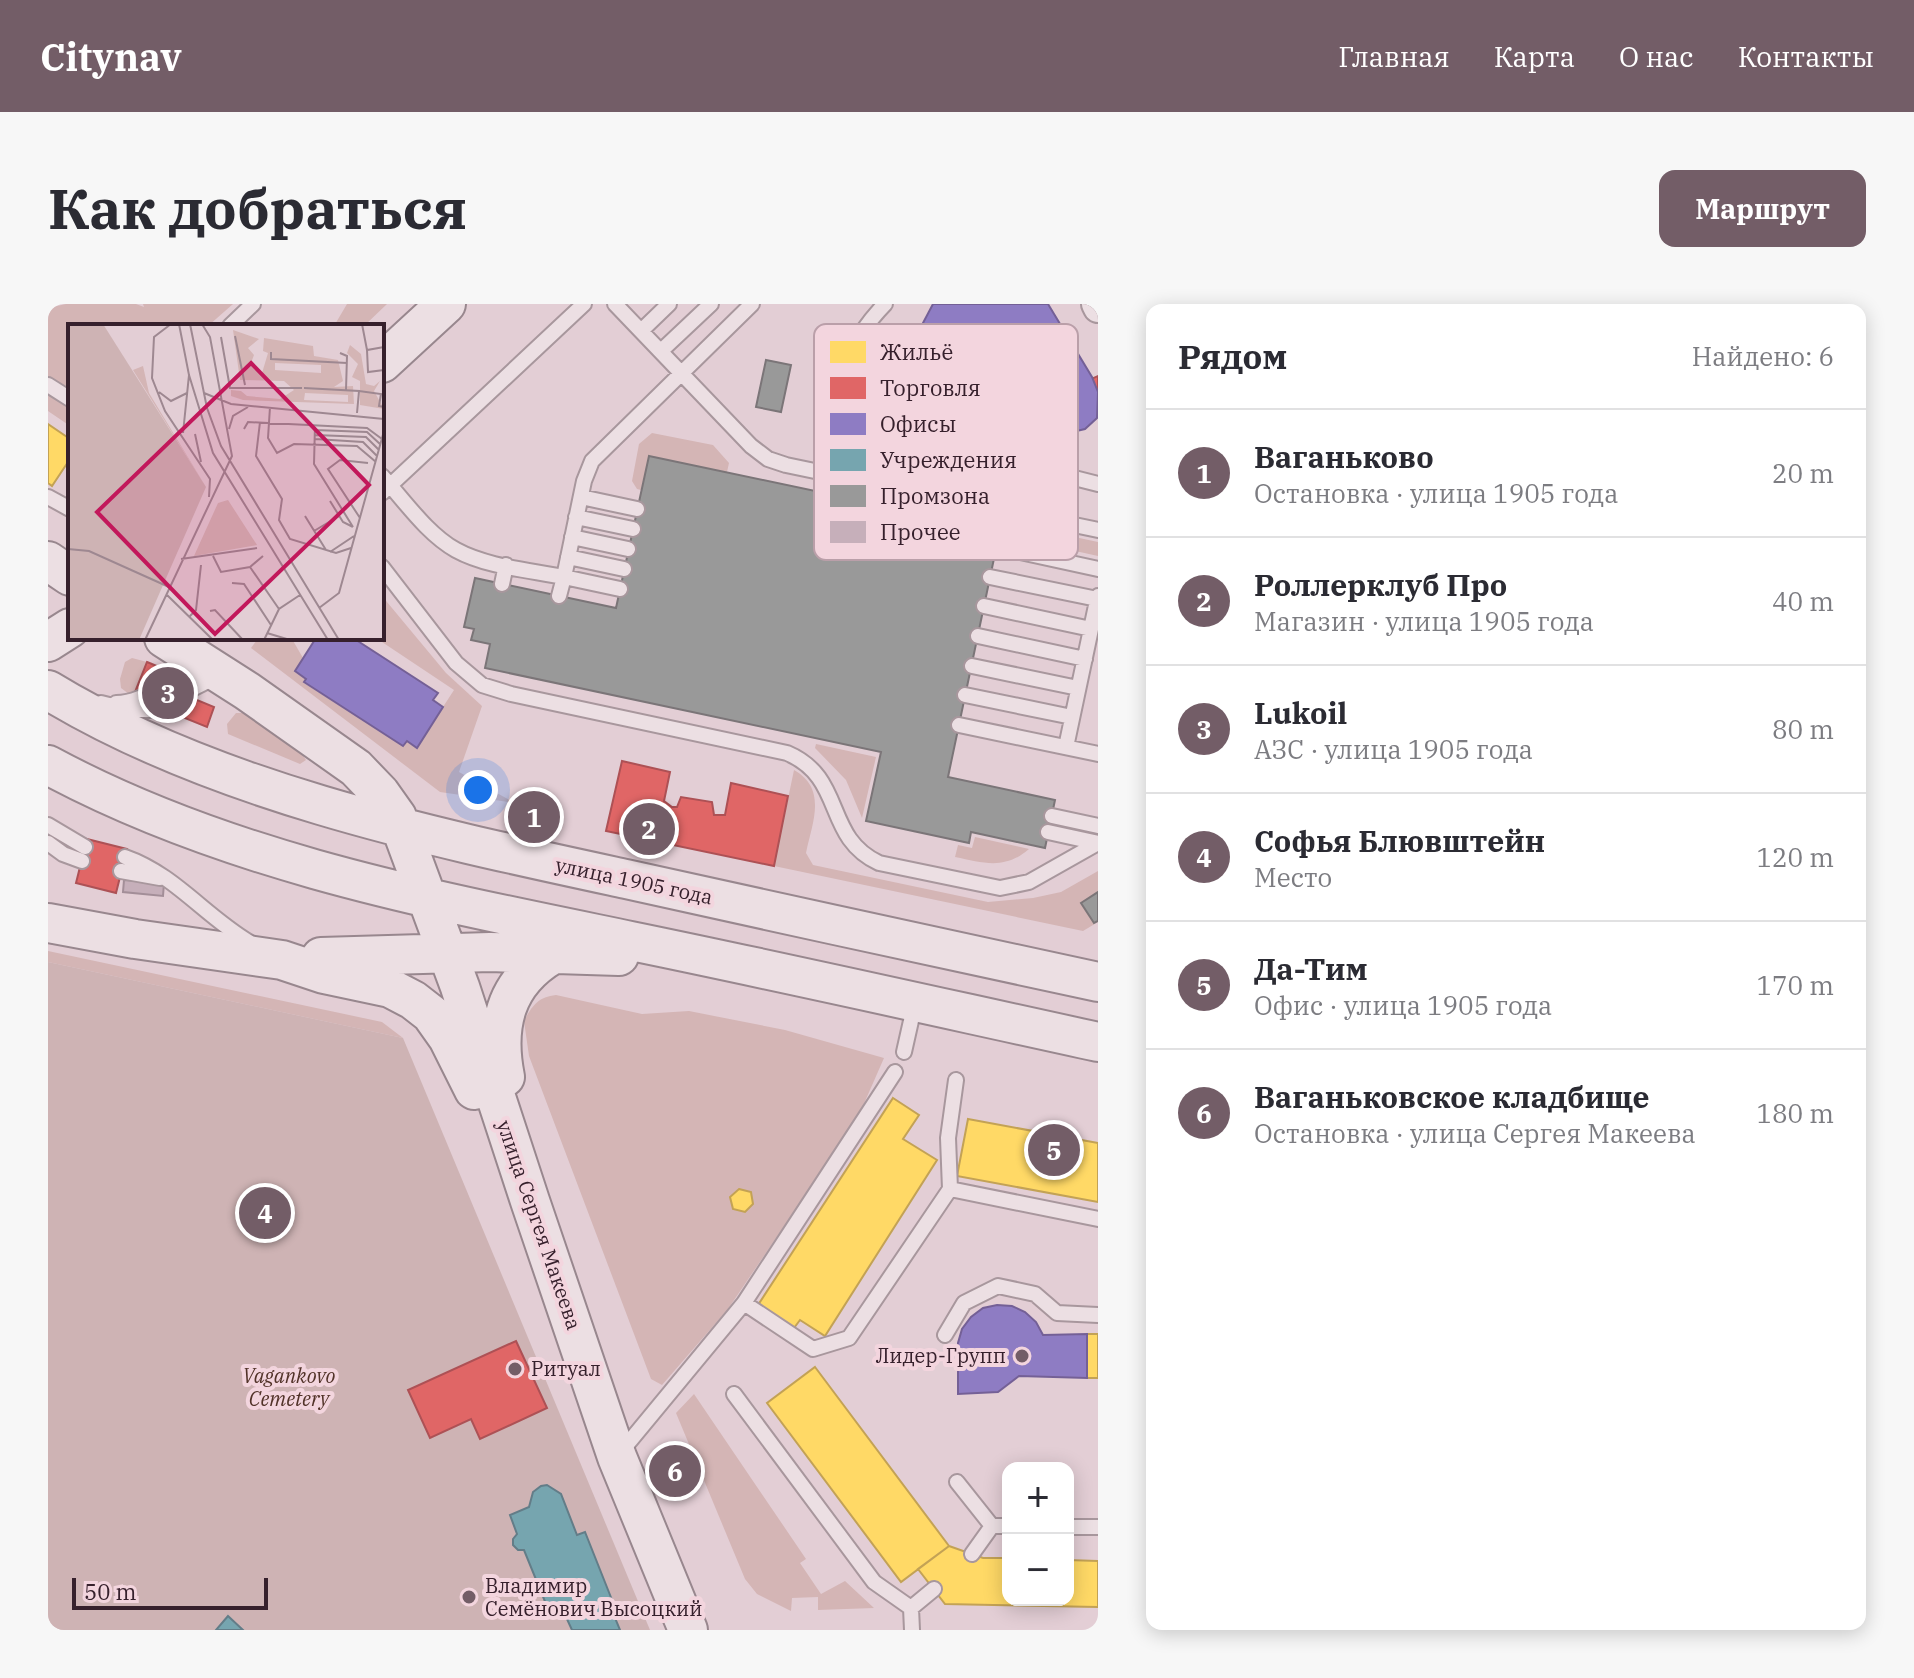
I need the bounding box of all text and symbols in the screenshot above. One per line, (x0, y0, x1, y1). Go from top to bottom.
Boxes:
text: Citynav (40, 32, 182, 81)
text: Главная (1338, 38, 1450, 75)
text: Карта (1494, 38, 1575, 75)
text: О нас (1619, 38, 1694, 75)
text: Контакты (1738, 38, 1874, 75)
button: Маршрут (1659, 170, 1866, 247)
text: Как добраться (48, 172, 467, 244)
inset map (68, 324, 384, 640)
legend (814, 324, 1078, 560)
text: Рядом (1178, 334, 1287, 378)
text: Жильё (880, 337, 953, 366)
text: Найдено: 6 (1692, 339, 1834, 373)
text: Торговля (880, 373, 981, 402)
text: Офисы (880, 409, 956, 438)
text: Ваганьково (1254, 437, 1434, 476)
text: Учреждения (880, 445, 1017, 474)
text: 1 (1196, 456, 1212, 490)
text: 20 m (1772, 456, 1834, 490)
text: Остановка · улица 1905 года (1254, 476, 1618, 510)
text: Промзона (880, 481, 990, 510)
text: Прочее (880, 517, 961, 546)
text: Роллерклуб Про (1254, 565, 1507, 604)
text: 2 (1196, 584, 1212, 618)
text: 40 m (1772, 584, 1834, 618)
text: Магазин · улица 1905 года (1254, 604, 1594, 638)
pin: 3 (142, 663, 194, 723)
text: Lukoil (1254, 693, 1347, 732)
text: 3 (1196, 712, 1212, 746)
text: 80 m (1772, 712, 1834, 746)
text: АЗС · улица 1905 года (1254, 732, 1533, 766)
your location (458, 770, 498, 810)
pin: 1 (508, 787, 560, 847)
pin: 2 (623, 799, 675, 859)
text: Софья Блювштейн (1254, 821, 1545, 860)
text: 4 (1196, 840, 1212, 874)
text: 120 m (1756, 840, 1834, 874)
street label: улица 1905 года (553, 851, 715, 910)
text: Место (1254, 860, 1332, 894)
text: Да-Тим (1254, 949, 1368, 988)
text: 5 (1196, 968, 1212, 1002)
text: 170 m (1756, 968, 1834, 1002)
text: Офис · улица 1905 года (1254, 988, 1552, 1022)
text: Ваганьковское кладбище (1254, 1077, 1649, 1116)
text: 6 (1196, 1096, 1212, 1130)
text: 180 m (1756, 1096, 1834, 1130)
street label: улица Сергея Макеева (491, 1116, 588, 1333)
text: Остановка · улица Сергея Макеева (1254, 1116, 1696, 1150)
pin: 5 (1028, 1120, 1080, 1180)
pin: 4 (239, 1183, 291, 1243)
place label: Лидер-Групп (876, 1342, 1006, 1369)
marker: Лидер-Групп (1013, 1347, 1031, 1365)
place label: Ритуал (531, 1355, 601, 1382)
marker: Ритуал (506, 1360, 524, 1378)
park label: Vagankovo Cemetery (243, 1362, 335, 1412)
pin: 6 (649, 1441, 701, 1501)
map controls (1002, 1462, 1074, 1606)
button: + (1002, 1462, 1074, 1534)
button: − (1002, 1534, 1074, 1606)
place label: Владимир Семёнович Высоцкий (485, 1572, 702, 1622)
scale bar (72, 1574, 268, 1610)
text: 50 m (84, 1577, 136, 1606)
marker: Владимир Семёнович Высоцкий (460, 1588, 478, 1606)

